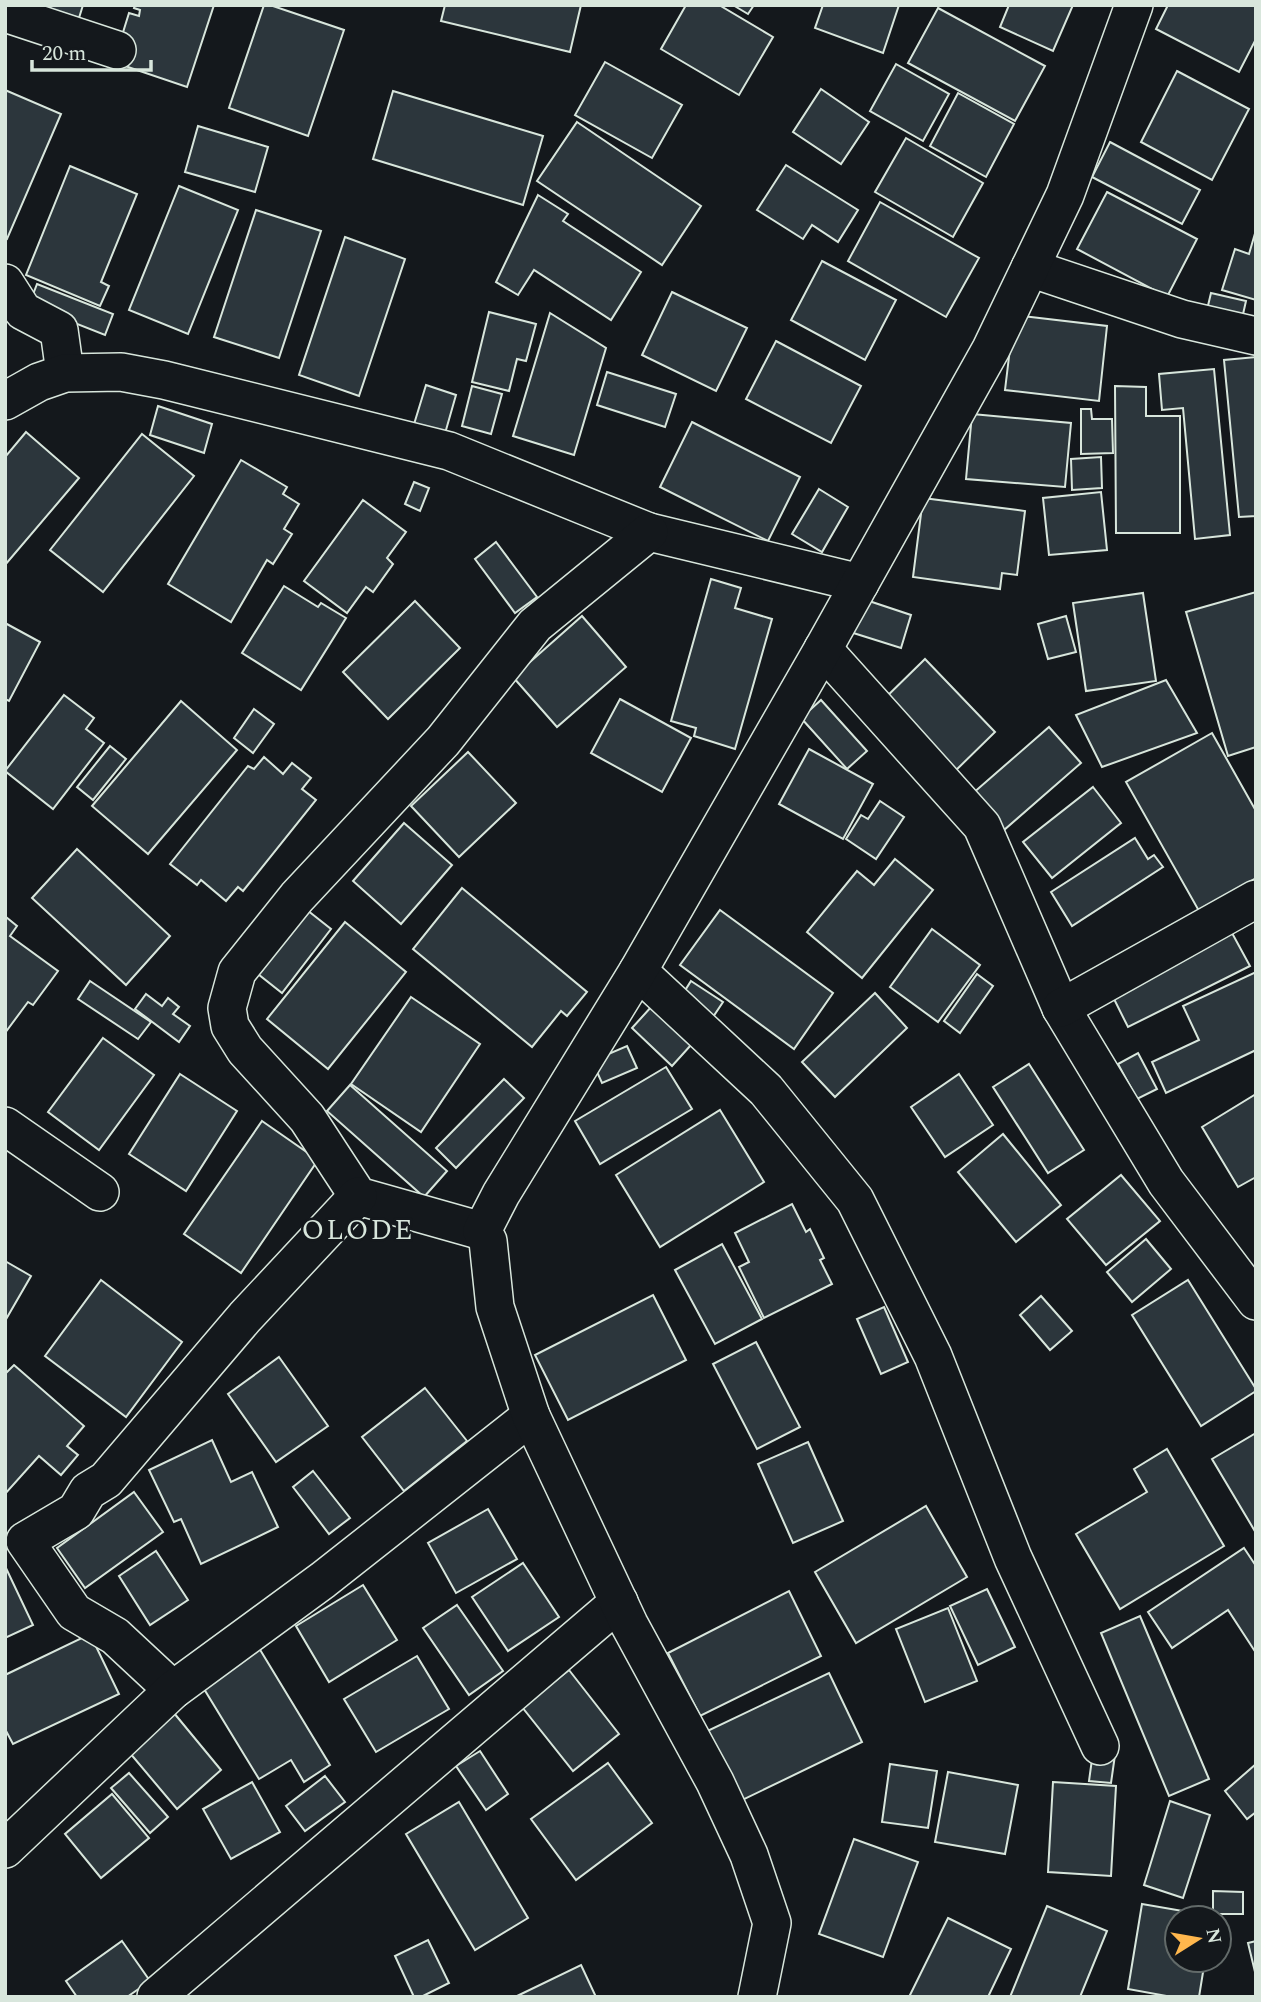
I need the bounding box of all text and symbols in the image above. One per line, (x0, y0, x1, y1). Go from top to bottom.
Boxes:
scale bar (32, 28, 150, 72)
text: 20 m (42, 38, 86, 70)
district label: OLODE (302, 1209, 414, 1252)
north arrow (1163, 1904, 1233, 1974)
text: N (1198, 1926, 1229, 1946)

